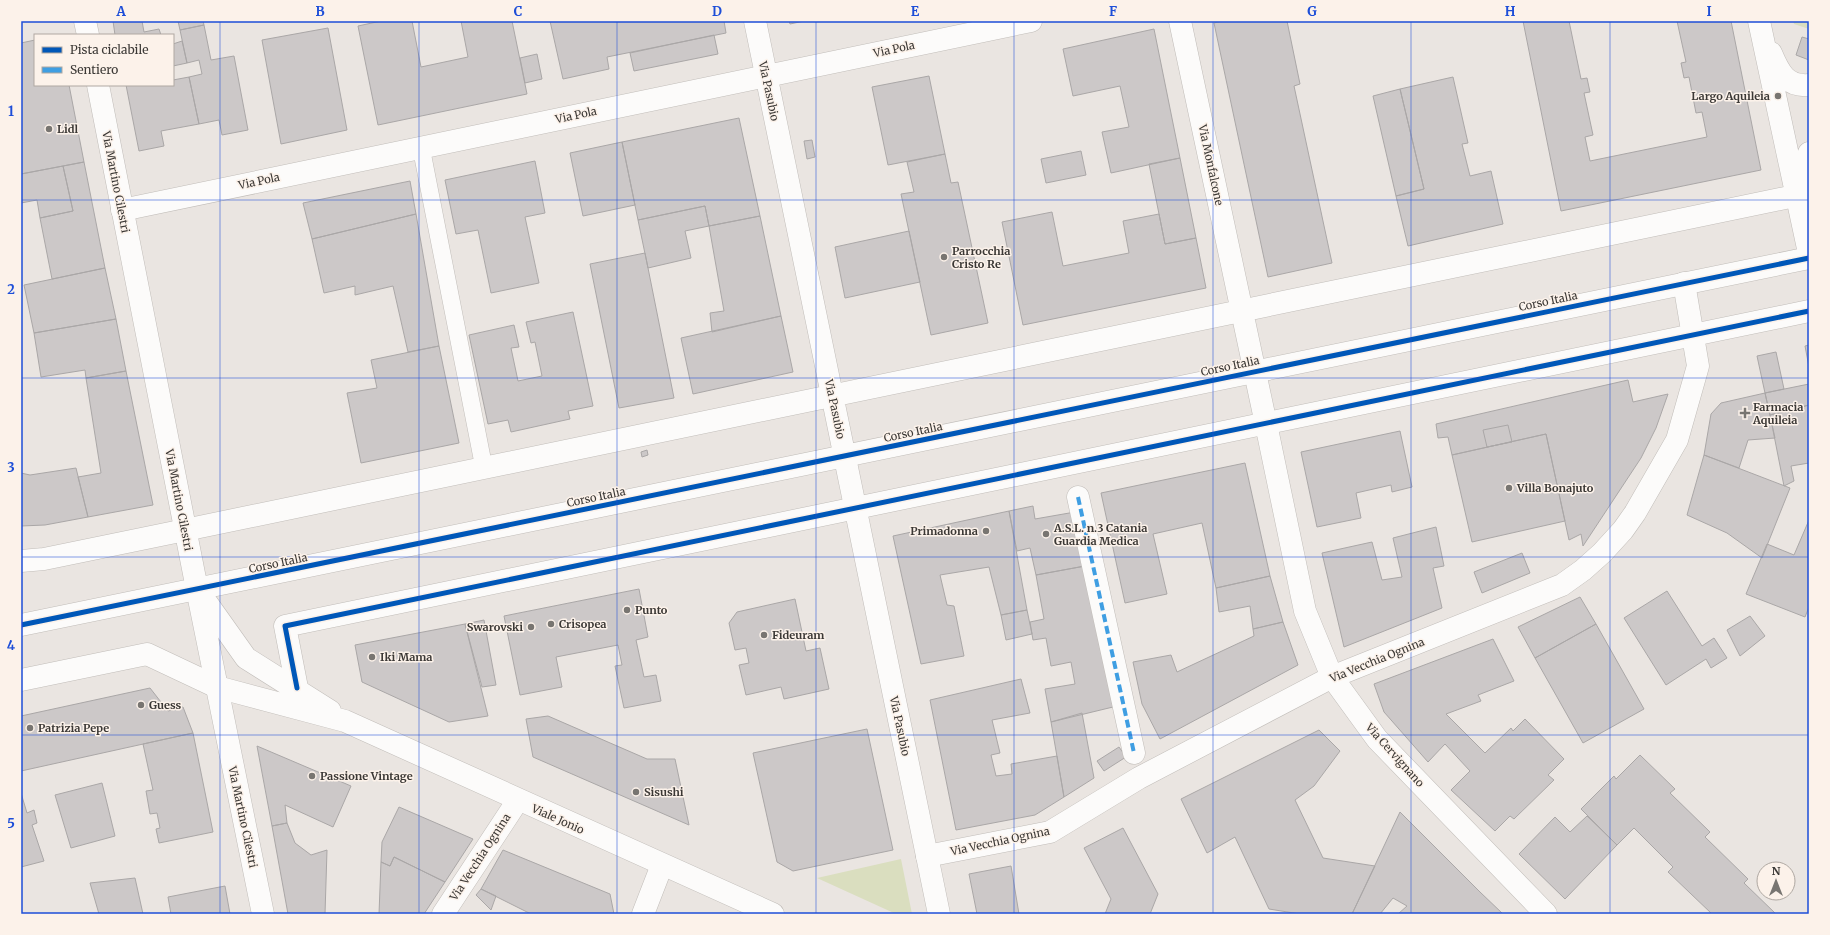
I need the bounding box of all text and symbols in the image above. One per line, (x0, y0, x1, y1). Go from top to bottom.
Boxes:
text: A (115, 3, 126, 20)
text: B (315, 3, 325, 20)
text: C (514, 3, 523, 20)
text: D (712, 3, 722, 20)
text: E (911, 3, 920, 20)
text: F (1109, 3, 1117, 20)
text: G (1307, 3, 1317, 20)
text: H (1505, 3, 1516, 20)
text: I (1706, 3, 1712, 20)
legend (34, 34, 174, 86)
street label: Via Pola (871, 38, 916, 60)
text: Pista ciclabile (70, 42, 148, 57)
street label: Via Pasubio (756, 59, 782, 123)
text: Sentiero (70, 62, 118, 77)
place label: Largo Aquileia (1691, 89, 1770, 103)
marker: Largo Aquileia (1773, 91, 1783, 101)
text: 1 (8, 103, 14, 120)
street label: Via Pola (553, 104, 598, 126)
place label: Lidl (57, 122, 78, 136)
street label: Via Monfalcone (1195, 122, 1226, 207)
marker: Lidl (44, 124, 54, 134)
street label: Via Martino Cilestri (99, 129, 133, 235)
street label: Via Pola (236, 170, 281, 192)
place label: Parrocchia Cristo Re (952, 244, 1010, 271)
marker: Parrocchia Cristo Re (939, 252, 949, 262)
text: 2 (7, 281, 15, 298)
street label: Corso Italia (1517, 288, 1579, 314)
street label: Corso Italia (1199, 353, 1261, 379)
street label: Via Pasubio (822, 377, 848, 441)
place label: Farmacia Aquileia (1752, 400, 1803, 427)
marker: Farmacia Aquileia (1740, 408, 1750, 418)
street label: Corso Italia (882, 419, 944, 445)
street label: Via Martino Cilestri (162, 447, 196, 553)
text: 3 (7, 459, 15, 476)
place label: Villa Bonajuto (1516, 481, 1594, 495)
marker: Villa Bonajuto (1504, 483, 1514, 493)
street label: Corso Italia (565, 484, 627, 510)
place label: A.S.L. n.3 Catania Guardia Medica (1053, 521, 1147, 548)
place label: Primadonna (910, 524, 978, 538)
marker: Primadonna (981, 526, 991, 536)
marker: A.S.L. n.3 Catania Guardia Medica (1041, 529, 1051, 539)
street label: Corso Italia (247, 550, 309, 576)
place label: Punto (635, 603, 668, 617)
marker: Punto (622, 605, 632, 615)
place label: Crisopea (559, 617, 606, 631)
marker: Crisopea (546, 619, 556, 629)
place label: Swarovski (467, 620, 523, 634)
marker: Swarovski (526, 622, 536, 632)
place label: Fideuram (772, 628, 824, 642)
marker: Fideuram (759, 630, 769, 640)
street label: Via Vecchia Ognina (1327, 635, 1427, 686)
text: 4 (7, 637, 16, 654)
place label: Iki Mama (380, 650, 432, 664)
marker: Iki Mama (367, 652, 377, 662)
street label: Via Pasubio (887, 694, 913, 758)
place label: Guess (149, 698, 182, 712)
marker: Guess (136, 700, 146, 710)
street label: Via Cervignano (1362, 720, 1428, 790)
place label: Patrizia Pepe (38, 721, 109, 735)
marker: Patrizia Pepe (25, 723, 35, 733)
street label: Via Martino Cilestri (225, 764, 261, 869)
place label: Passione Vintage (320, 769, 413, 783)
marker: Passione Vintage (307, 771, 317, 781)
place label: Sisushi (644, 785, 684, 799)
marker: Sisushi (631, 787, 641, 797)
street label: Viale Jonio (529, 801, 587, 837)
street label: Via Vecchia Ognina (446, 811, 513, 904)
text: 5 (7, 815, 15, 832)
street label: Via Vecchia Ognina (948, 824, 1051, 859)
north arrow (1756, 861, 1796, 901)
text: N (1772, 864, 1781, 878)

